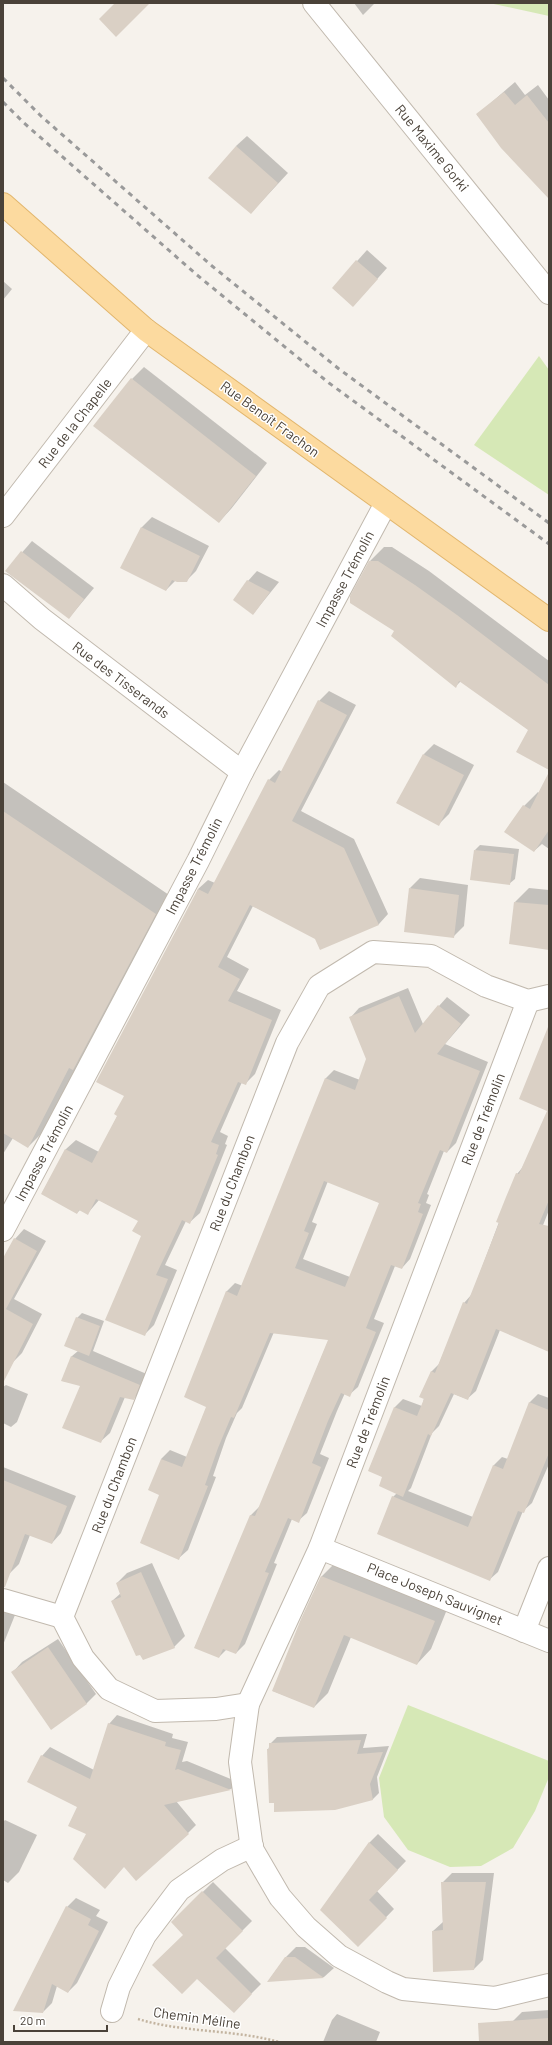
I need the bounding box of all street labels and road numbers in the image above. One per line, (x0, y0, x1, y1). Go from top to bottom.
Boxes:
street label: Rue Maxime Gorki (392, 101, 473, 195)
street label: Rue de la Chapelle (34, 374, 115, 471)
street label: Rue Benoît Frachon (217, 377, 323, 460)
street label: Impasse Trémolin (312, 528, 377, 630)
street label: Rue des Tisserands (69, 638, 173, 722)
street label: Impasse Trémolin (162, 814, 225, 917)
street label: Rue de Trémolin (457, 1070, 508, 1167)
street label: Impasse Trémolin (11, 1102, 76, 1204)
street label: Rue du Chambon (205, 1132, 258, 1233)
street label: Rue de Trémolin (342, 1373, 393, 1470)
street label: Rue du Chambon (87, 1434, 140, 1535)
street label: Place Joseph Sauvignet (365, 1559, 505, 1628)
street label: Chemin Méline (152, 2003, 242, 2032)

